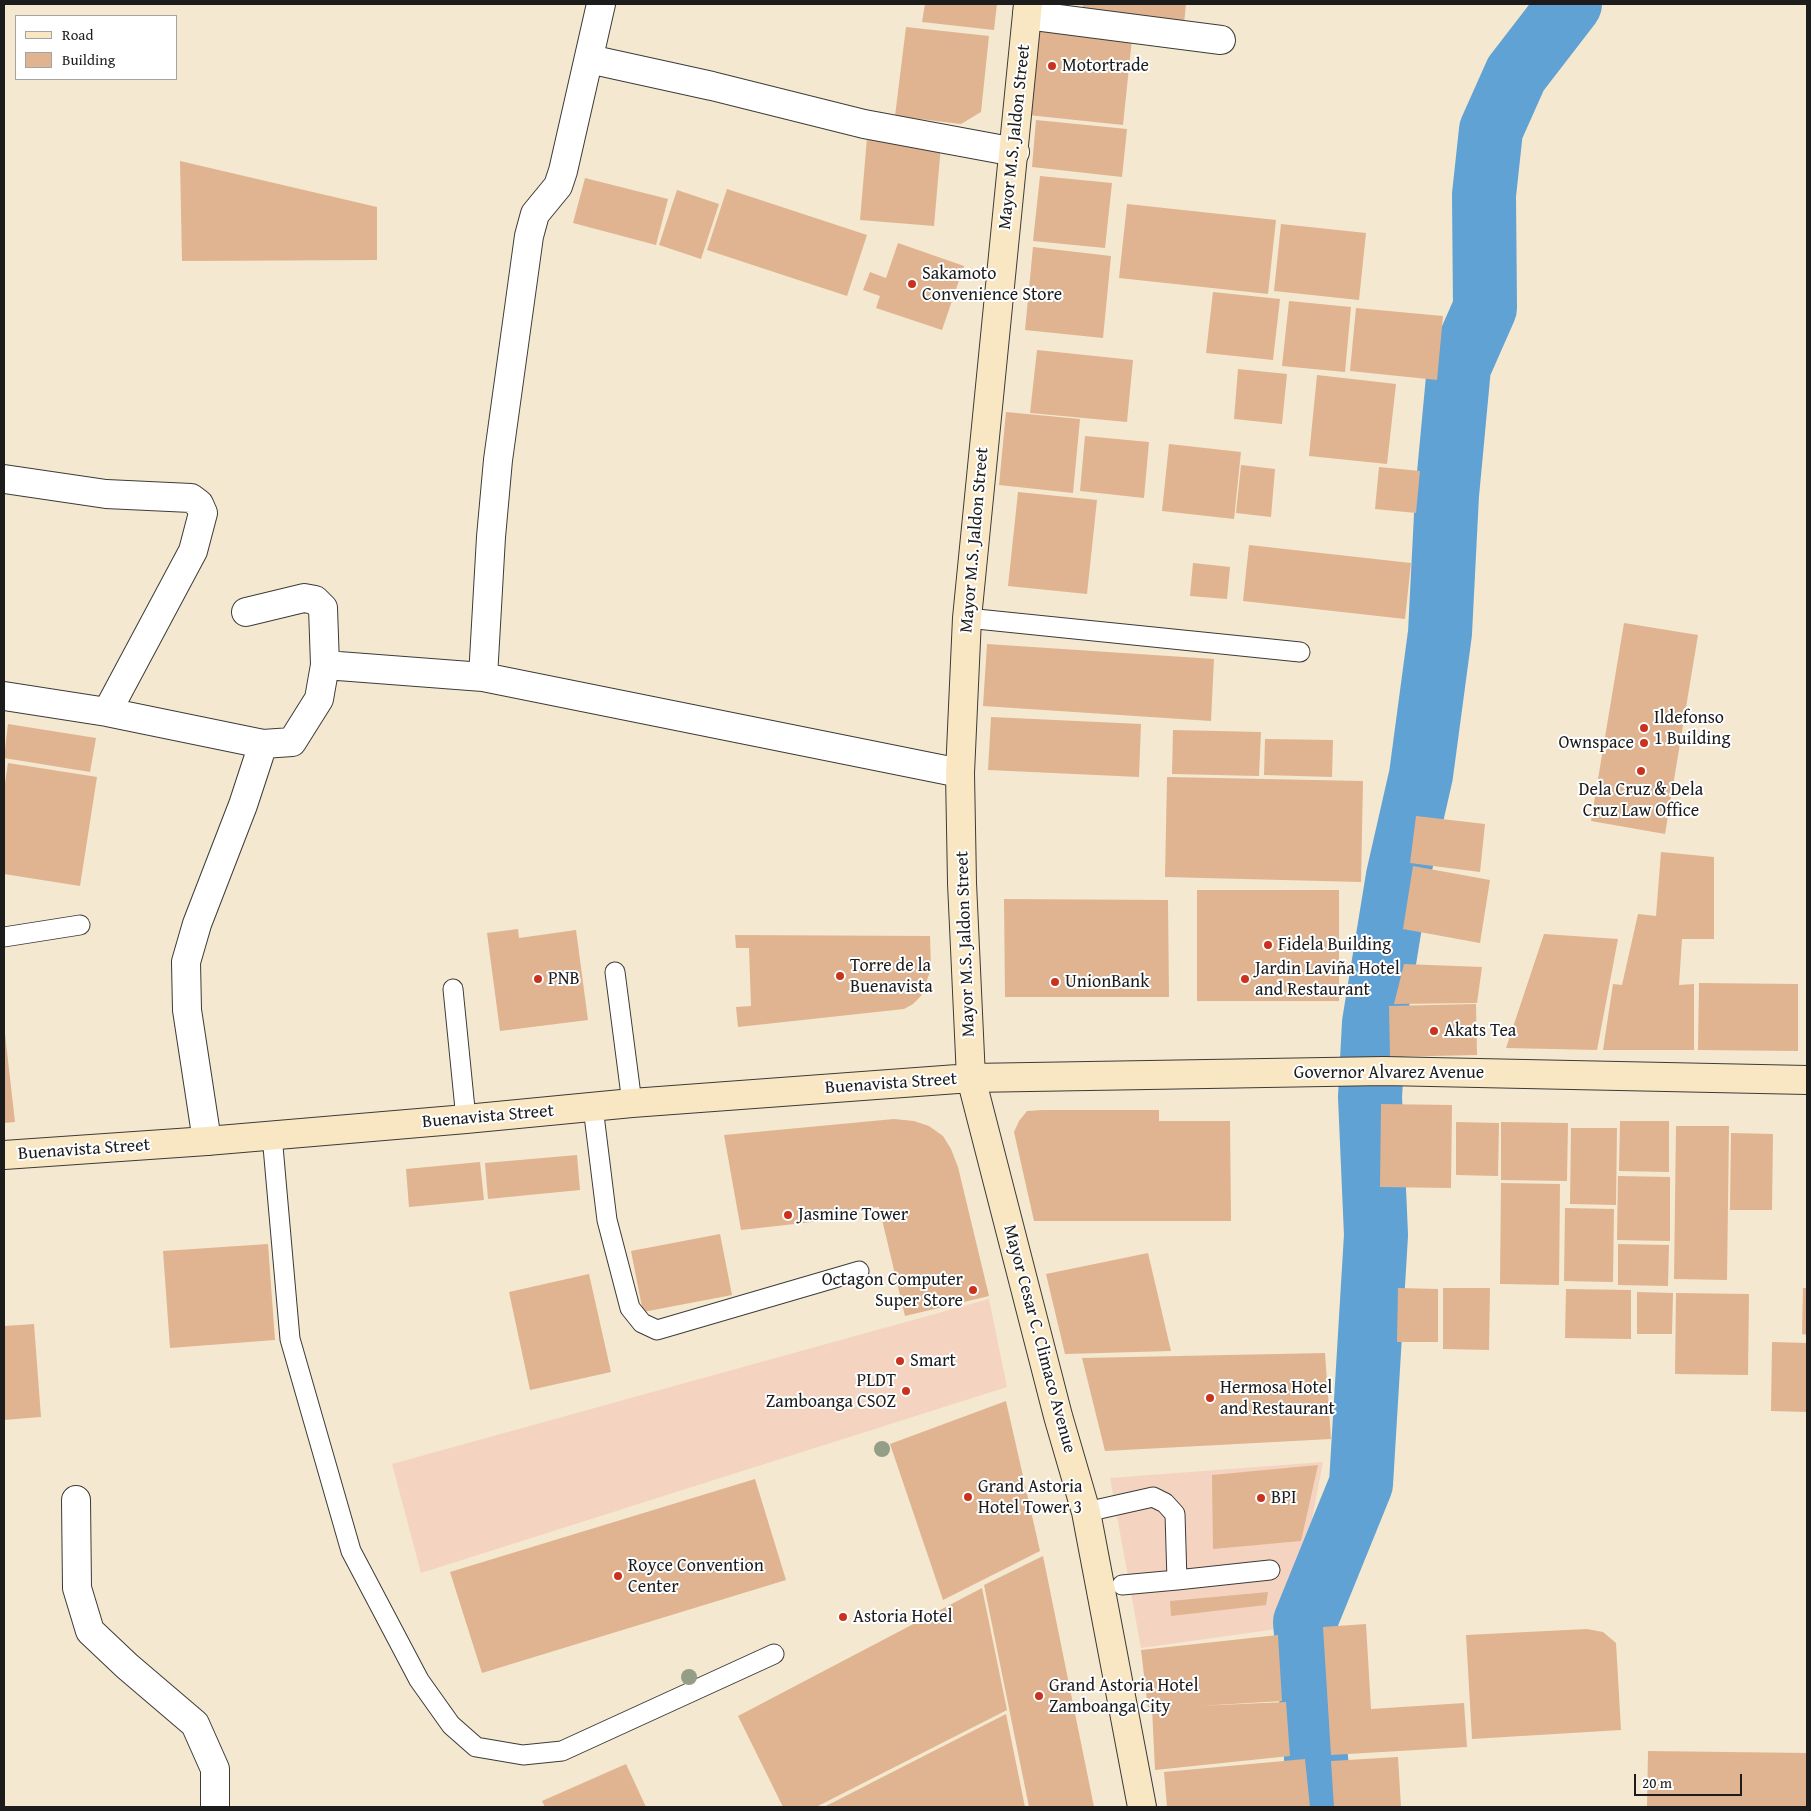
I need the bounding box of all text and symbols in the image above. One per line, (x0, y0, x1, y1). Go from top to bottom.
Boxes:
legend (15, 15, 178, 80)
text: Road (62, 24, 93, 45)
street label: Mayor M.S. Jaldon Street (995, 43, 1035, 231)
text: Building (62, 49, 115, 70)
place label: Motortrade (1062, 55, 1149, 77)
marker: Motortrade (1046, 60, 1058, 72)
place label: Sakamoto Convenience Store (922, 263, 1062, 306)
marker: Sakamoto Convenience Store (906, 278, 918, 290)
street label: Mayor M.S. Jaldon Street (956, 446, 994, 634)
place label: Ildefonso 1 Building (1654, 707, 1730, 750)
marker: Ildefonso 1 Building (1638, 722, 1650, 734)
place label: Ownspace (1558, 732, 1634, 754)
marker: Ownspace (1638, 737, 1650, 749)
marker: Dela Cruz & Dela Cruz Law Office (1635, 765, 1647, 777)
place label: Dela Cruz & Dela Cruz Law Office (1579, 779, 1703, 822)
street label: Mayor M.S. Jaldon Street (952, 851, 980, 1037)
place label: Fidela Building (1278, 934, 1391, 956)
marker: Fidela Building (1262, 939, 1274, 951)
place label: Torre de la Buenavista (850, 955, 933, 998)
place label: Jardin Laviña Hotel and Restaurant (1255, 958, 1400, 1001)
place label: PNB (548, 968, 580, 990)
marker: Torre de la Buenavista (834, 970, 846, 982)
place label: UnionBank (1065, 971, 1149, 993)
marker: PNB (532, 973, 544, 985)
marker: Jardin Laviña Hotel and Restaurant (1239, 973, 1251, 985)
marker: UnionBank (1049, 976, 1061, 988)
place label: Akats Tea (1444, 1020, 1516, 1042)
marker: Akats Tea (1428, 1025, 1440, 1037)
street label: Governor Alvarez Avenue (1294, 1062, 1484, 1084)
street label: Buenavista Street (824, 1069, 958, 1099)
street label: Buenavista Street (421, 1100, 555, 1134)
street label: Buenavista Street (17, 1135, 151, 1165)
place label: Jasmine Tower (798, 1204, 908, 1226)
marker: Jasmine Tower (782, 1209, 794, 1221)
street label: Mayor Cesar C. Climaco Avenue (998, 1223, 1080, 1455)
place label: Octagon Computer Super Store (822, 1269, 963, 1312)
marker: Octagon Computer Super Store (967, 1284, 979, 1296)
place label: Smart (910, 1350, 956, 1372)
marker: Smart (894, 1355, 906, 1367)
place label: PLDT Zamboanga CSOZ (766, 1370, 896, 1412)
place label: Hermosa Hotel and Restaurant (1220, 1377, 1335, 1420)
marker: PLDT Zamboanga CSOZ (900, 1385, 912, 1397)
marker: Hermosa Hotel and Restaurant (1204, 1392, 1216, 1404)
place label: Grand Astoria Hotel Tower 3 (978, 1476, 1083, 1518)
place label: BPI (1271, 1487, 1296, 1509)
marker: Grand Astoria Hotel Tower 3 (962, 1491, 974, 1503)
marker: BPI (1255, 1492, 1267, 1504)
place label: Royce Convention Center (628, 1555, 764, 1598)
marker: Royce Convention Center (612, 1570, 624, 1582)
place label: Astoria Hotel (853, 1606, 953, 1628)
marker: Astoria Hotel (837, 1611, 849, 1623)
place label: Grand Astoria Hotel Zamboanga City (1049, 1675, 1199, 1718)
marker: Grand Astoria Hotel Zamboanga City (1033, 1690, 1045, 1702)
scale bar (1636, 1764, 1744, 1796)
text: 20 m (1642, 1772, 1672, 1793)

